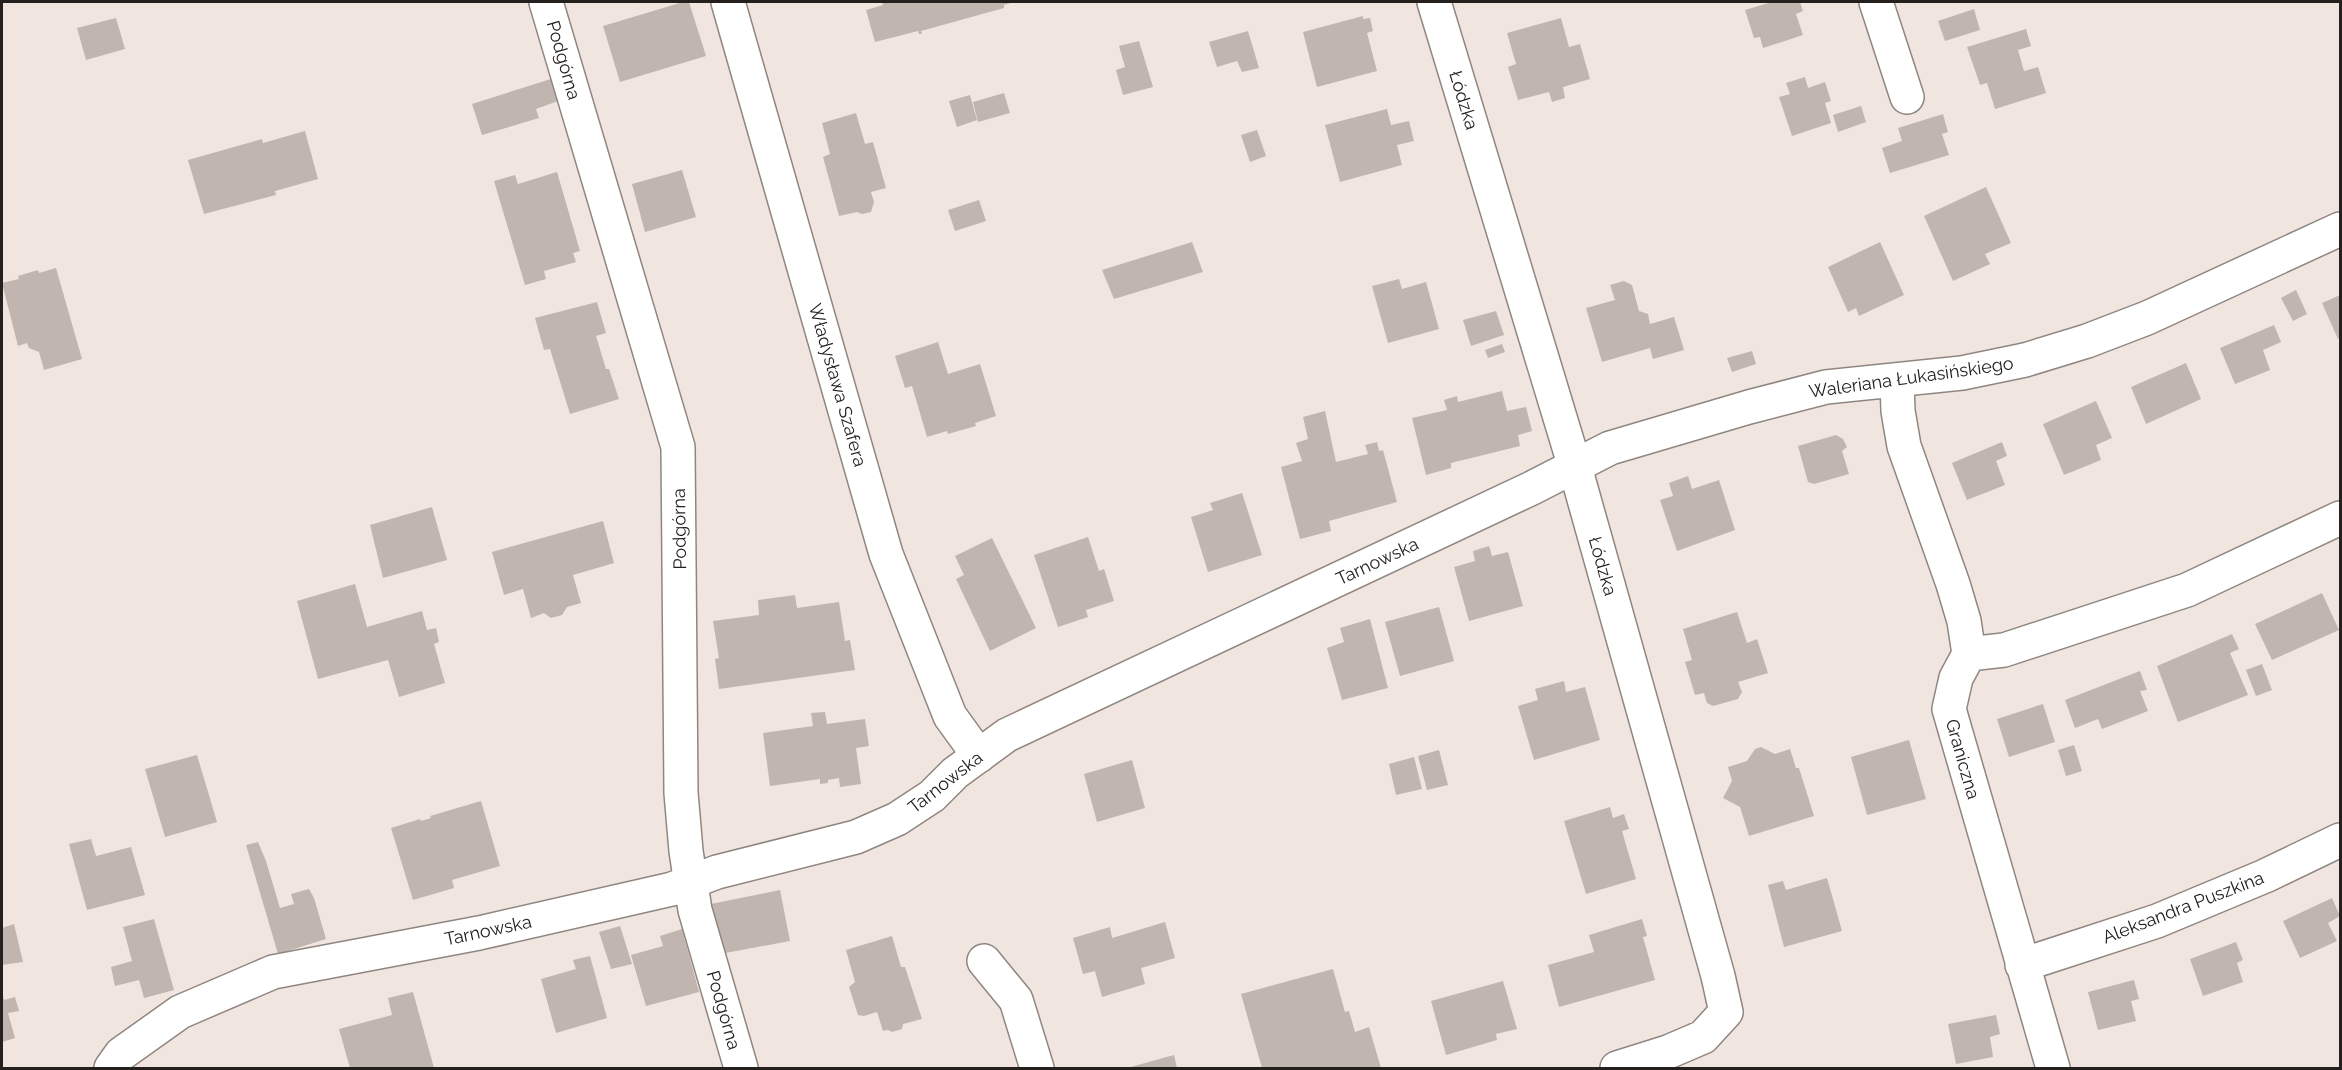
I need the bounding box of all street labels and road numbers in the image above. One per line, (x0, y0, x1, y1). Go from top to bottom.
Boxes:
street label: Podgórna (543, 18, 585, 102)
street label: Łódzka (1445, 68, 1483, 132)
street label: Władysława Szafera (805, 301, 871, 469)
street label: Waleriana Łukasińskiego (1807, 352, 2015, 402)
street label: Podgórna (668, 488, 690, 570)
street label: Tarnowska (1332, 533, 1422, 589)
street label: Łódzka (1585, 534, 1621, 598)
street label: Graniczna (1942, 716, 1984, 802)
street label: Tarnowska (904, 746, 986, 818)
street label: Aleksandra Puszkina (2099, 867, 2267, 947)
street label: Tarnowska (443, 911, 533, 949)
street label: Podgórna (703, 968, 745, 1052)

